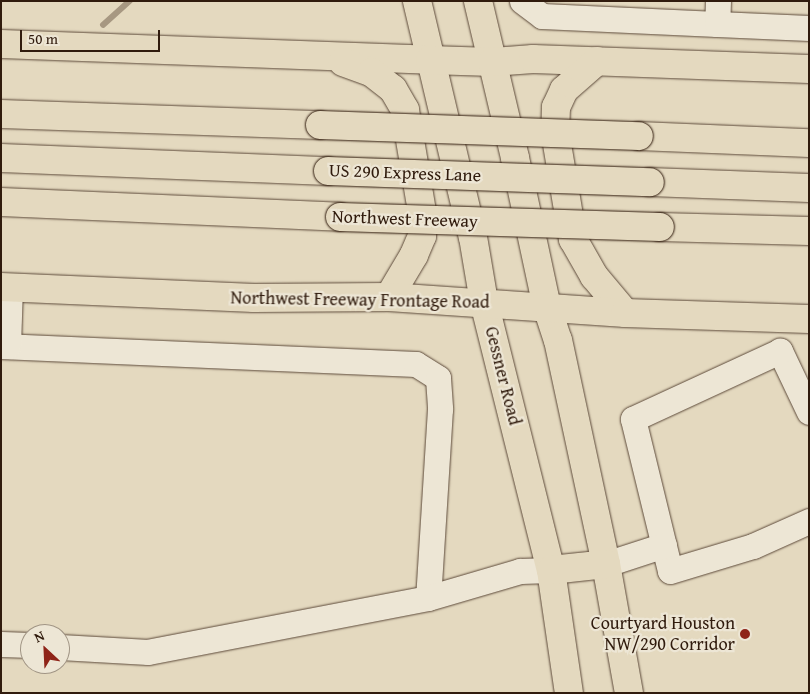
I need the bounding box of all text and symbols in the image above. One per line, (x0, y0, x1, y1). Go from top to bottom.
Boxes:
scale bar (22, 20, 162, 52)
text: 50 m (28, 28, 58, 49)
street label: US 290 Express Lane (329, 160, 481, 186)
street label: Northwest Freeway (332, 206, 478, 232)
street label: Northwest Freeway Frontage Road (230, 287, 490, 313)
street label: Gessner Road (480, 324, 526, 428)
place label: Courtyard Houston NW/290 Corridor (591, 613, 735, 656)
north arrow (20, 624, 70, 674)
text: N (31, 625, 48, 647)
marker: Courtyard Houston NW/290 Corridor (739, 628, 751, 640)

